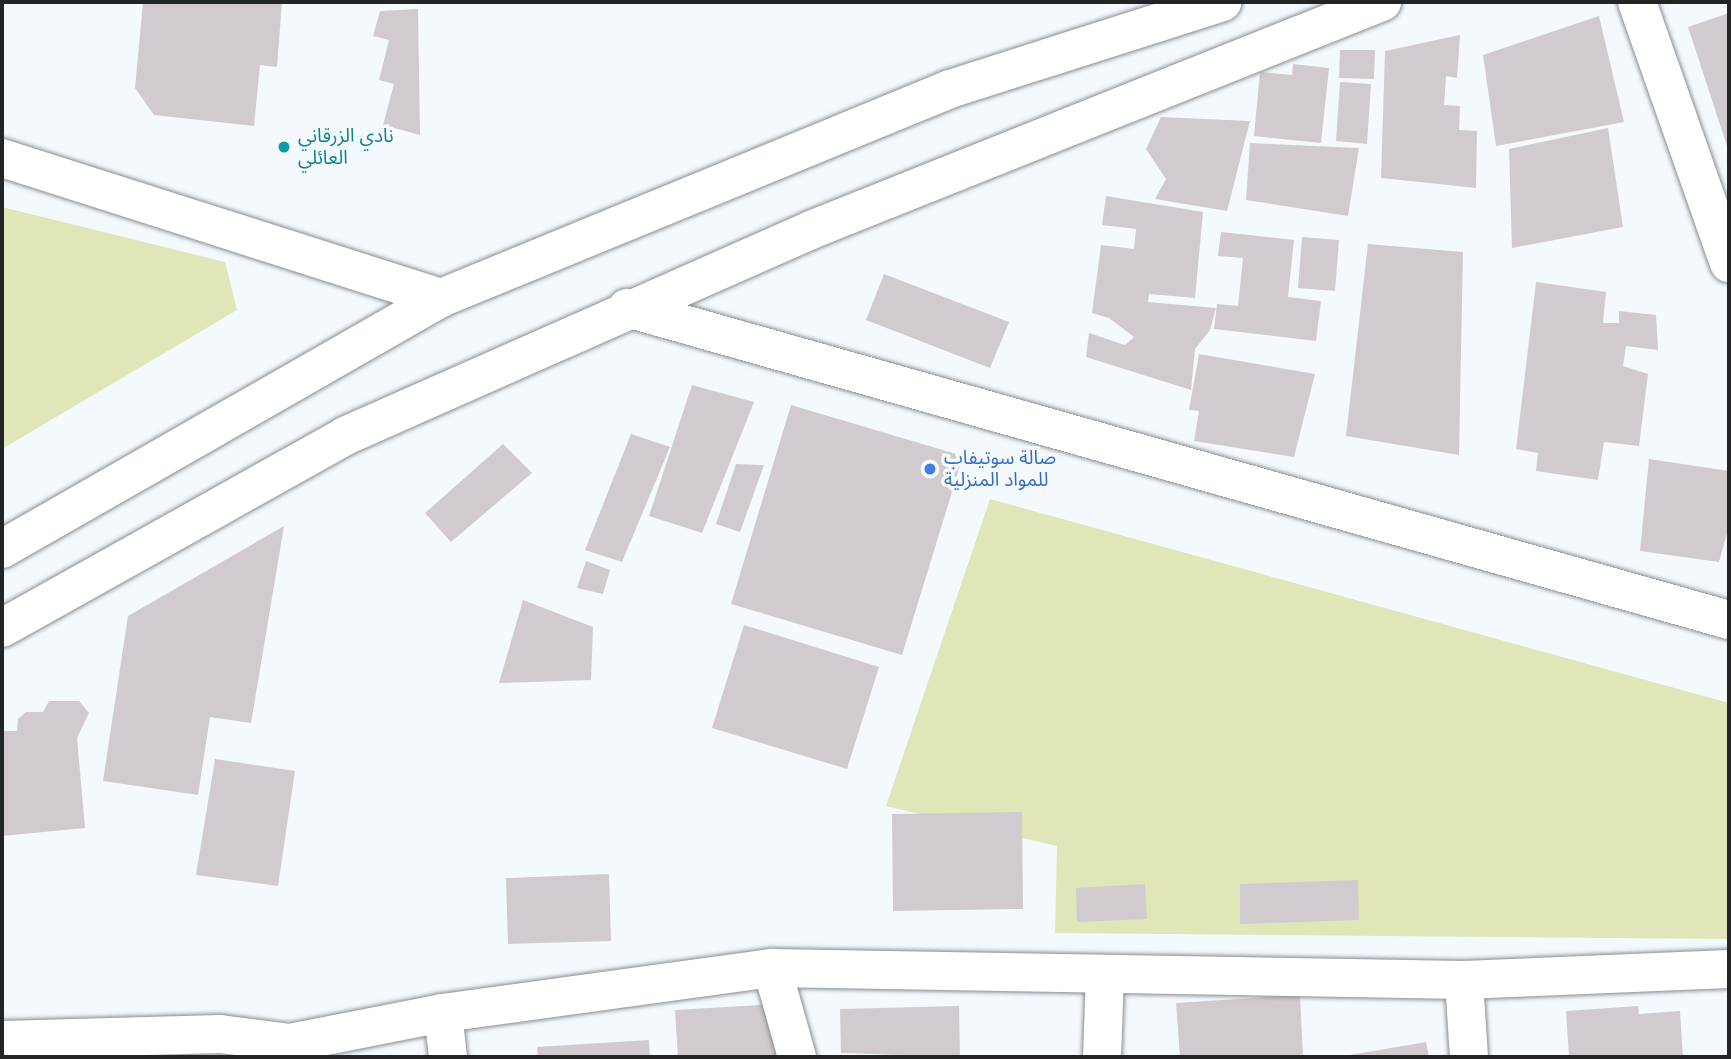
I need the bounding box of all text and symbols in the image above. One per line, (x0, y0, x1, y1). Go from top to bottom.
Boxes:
place label: نادي الزرقاني العائلي (298, 125, 394, 169)
marker: نادي الزرقاني العائلي (276, 139, 292, 155)
place label: صالة سوتيفاب للمواد المنزلية (944, 447, 1056, 491)
marker: صالة سوتيفاب للمواد المنزلية (922, 461, 938, 477)

